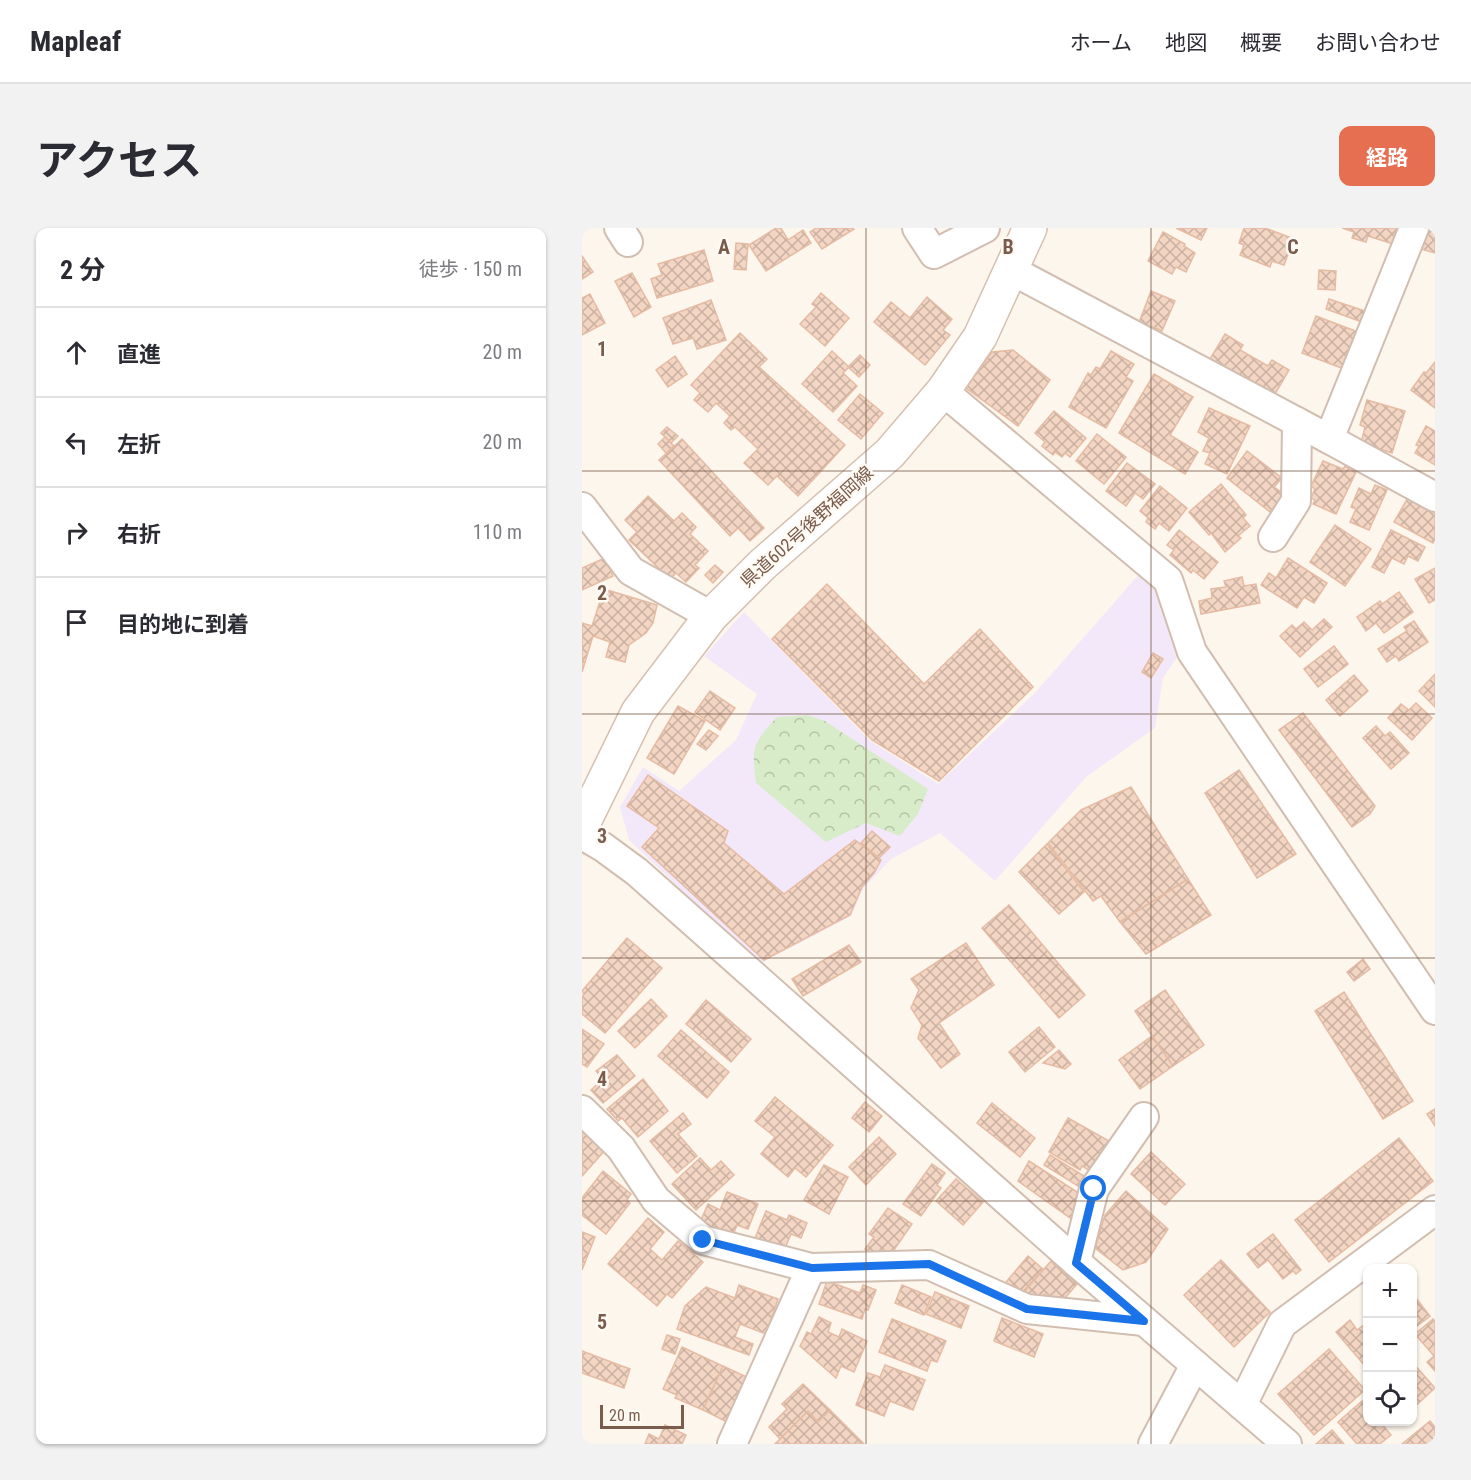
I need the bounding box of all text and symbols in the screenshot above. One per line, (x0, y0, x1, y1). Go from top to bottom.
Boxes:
text: Mapleaf (30, 25, 121, 58)
text: ホーム (1070, 31, 1132, 55)
text: 地図 (1165, 31, 1207, 55)
text: 概要 (1240, 31, 1282, 55)
text: お問い合わせ (1315, 31, 1441, 55)
button: 経路 (1339, 126, 1435, 186)
text: アクセス (36, 136, 202, 185)
text: A (718, 235, 730, 259)
text: B (1002, 235, 1014, 259)
text: C (1287, 235, 1299, 259)
text: 2 分 (60, 255, 105, 285)
text: 徒歩 · 150 m (419, 257, 522, 281)
icon: ahead (60, 336, 93, 369)
text: 1 (597, 337, 607, 361)
text: 20 m (483, 340, 522, 364)
text: 直進 (117, 342, 161, 367)
icon: left (60, 426, 93, 459)
text: 20 m (483, 430, 522, 454)
text: 左折 (117, 432, 161, 457)
street label: 県道602号後野福岡線 (736, 462, 877, 592)
icon: right (60, 516, 93, 549)
text: 110 m (473, 520, 522, 544)
text: 右折 (117, 522, 161, 547)
text: 2 (597, 581, 607, 605)
icon: arrive (60, 606, 93, 639)
text: 目的地に到着 (117, 612, 249, 637)
text: 3 (597, 824, 607, 848)
text: 4 (597, 1067, 607, 1091)
route start (1080, 1175, 1106, 1201)
route end (689, 1226, 715, 1252)
map controls (1363, 1264, 1417, 1426)
button: + (1363, 1264, 1417, 1318)
text: 5 (597, 1310, 607, 1334)
button: − (1363, 1318, 1417, 1372)
button: locate (1363, 1372, 1417, 1426)
scale bar (600, 1402, 684, 1430)
text: 20 m (609, 1406, 641, 1425)

